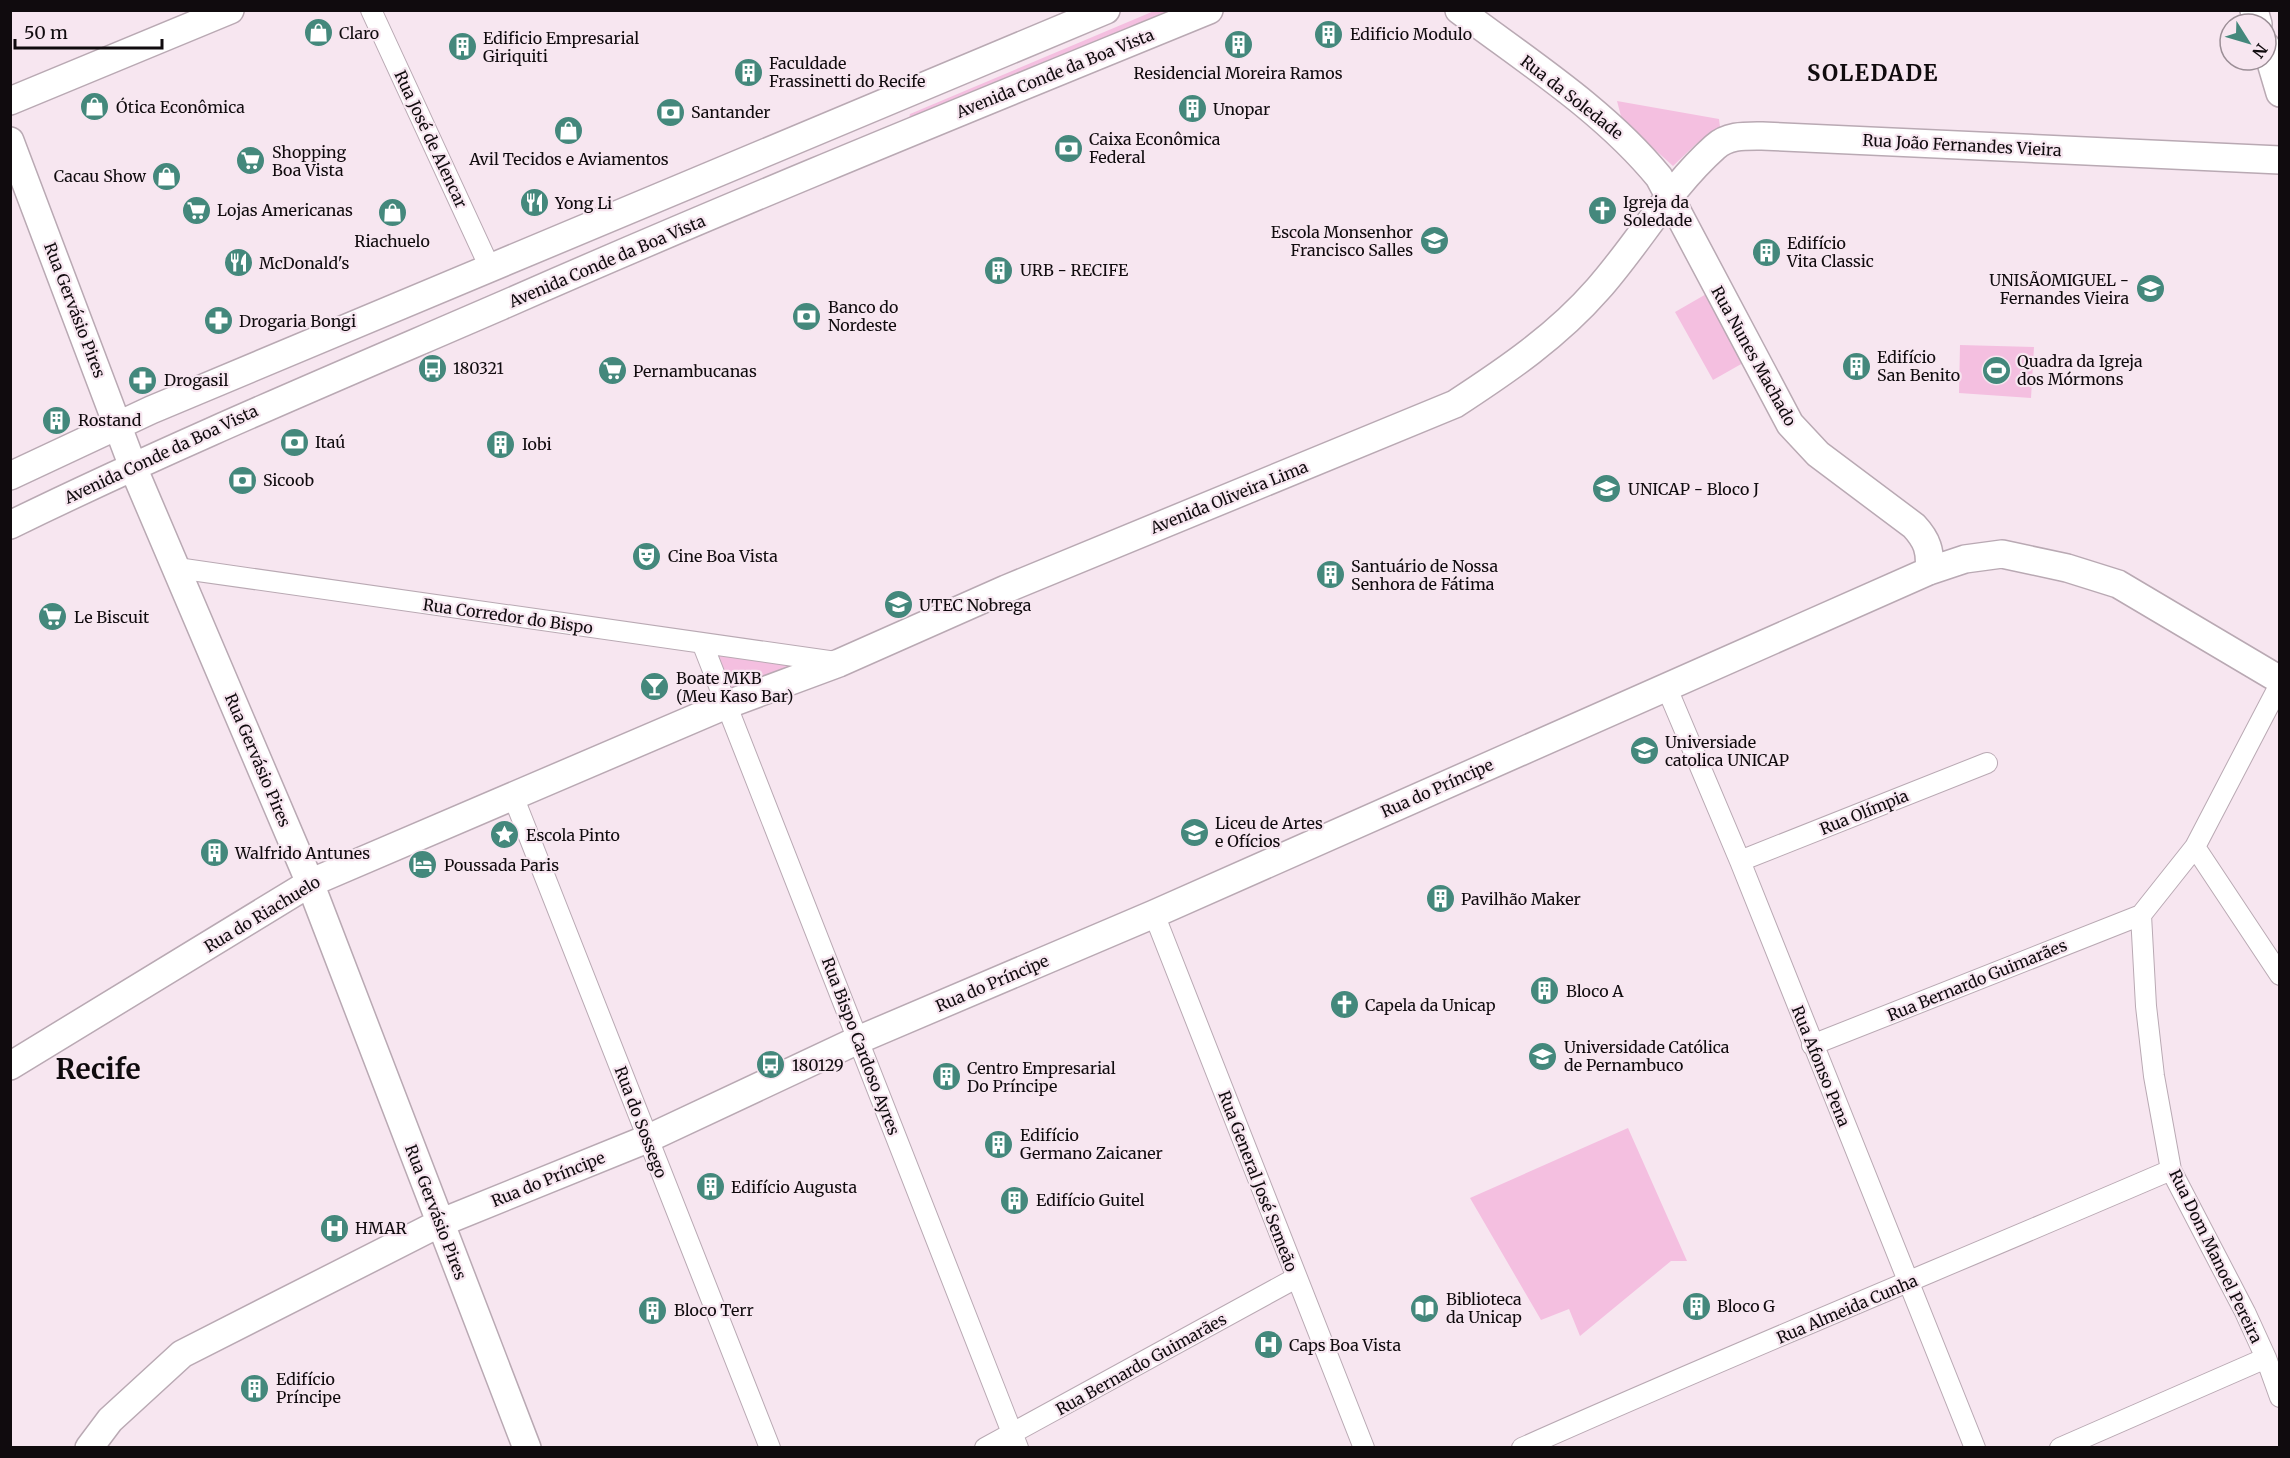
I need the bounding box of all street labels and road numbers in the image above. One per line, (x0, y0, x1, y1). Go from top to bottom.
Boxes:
street label: Avenida Conde da Boa Vista (952, 24, 1157, 122)
street label: Rua da Soledade (1517, 51, 1627, 143)
street label: Rua José de Alencar (390, 67, 472, 211)
street label: Rua João Fernandes Vieira (1862, 130, 2062, 160)
street label: Avenida Conde da Boa Vista (505, 210, 709, 312)
street label: Rua Gervásio Pires (40, 240, 110, 381)
street label: Rua Nunes Machado (1707, 283, 1801, 429)
street label: Avenida Conde da Boa Vista (60, 400, 261, 508)
street label: Avenida Oliveira Lima (1146, 456, 1311, 538)
street label: Rua Corredor do Bispo (422, 594, 594, 638)
street label: Rua Gervásio Pires (221, 690, 295, 830)
street label: Rua do Príncipe (1378, 754, 1496, 822)
street label: Rua Olímpia (1817, 785, 1912, 839)
street label: Rua do Riachuelo (200, 872, 324, 956)
street label: Rua Bernardo Guimarães (1884, 935, 2070, 1025)
street label: Rua do Príncipe (932, 950, 1052, 1016)
street label: Rua Bispo Cardoso Ayres (818, 954, 904, 1138)
street label: Rua Afonso Pena (1788, 1002, 1855, 1130)
street label: Rua do Sossego (610, 1063, 672, 1181)
street label: Rua General José Semeão (1214, 1088, 1302, 1274)
street label: Rua Gervásio Pires (401, 1142, 471, 1283)
street label: Rua do Príncipe (488, 1147, 608, 1211)
street label: Rua Dom Manoel Pereira (2165, 1166, 2267, 1347)
street label: Rua Almeida Cunha (1774, 1270, 1921, 1348)
street label: Rua Bernardo Guimarães (1052, 1309, 1230, 1419)

